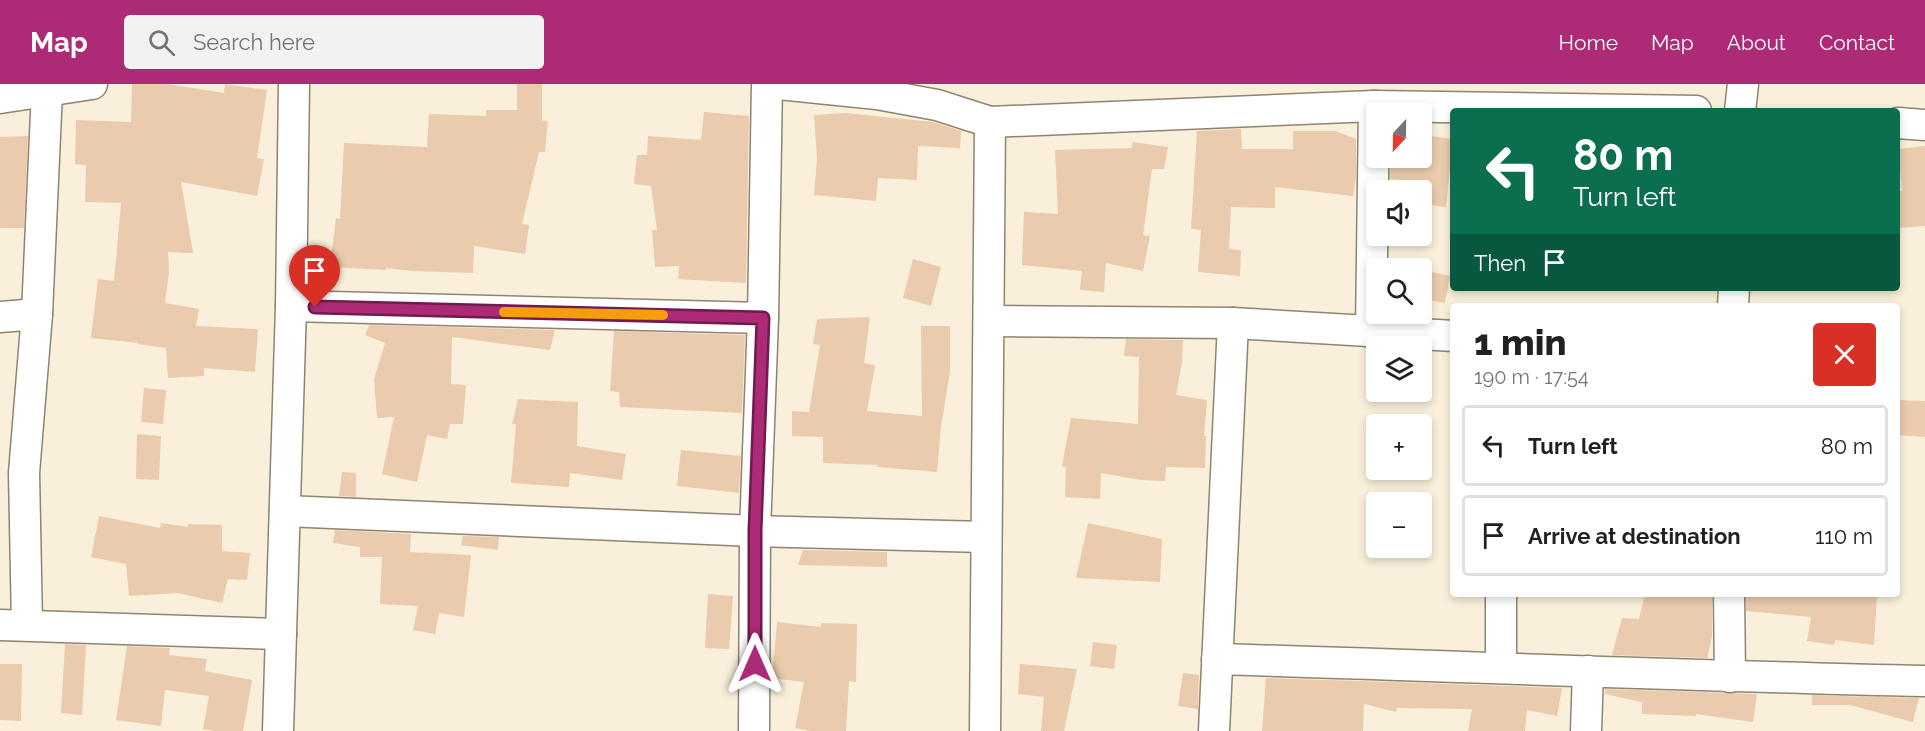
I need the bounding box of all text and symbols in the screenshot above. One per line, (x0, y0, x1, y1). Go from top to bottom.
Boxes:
search box (124, 15, 544, 69)
text: Map (30, 26, 88, 59)
icon: search (145, 26, 178, 59)
text: Search here (193, 29, 315, 55)
text: Home (1559, 30, 1618, 55)
text: Map (1651, 30, 1694, 55)
text: About (1727, 30, 1786, 55)
text: Contact (1819, 30, 1895, 55)
north arrow (1366, 102, 1432, 168)
map controls (1366, 102, 1432, 558)
text: 80 m (1573, 131, 1673, 180)
icon: left (1474, 132, 1552, 210)
button: sound (1366, 180, 1432, 246)
text: Turn left (1573, 181, 1676, 212)
pin (289, 245, 340, 307)
icon: arrive (1538, 246, 1571, 279)
text: Then (1474, 250, 1526, 276)
icon: arrive (298, 254, 331, 287)
button: search (1366, 258, 1432, 324)
text: 1 min (1474, 321, 1566, 363)
button: close (1813, 323, 1876, 386)
button: layers (1366, 336, 1432, 402)
text: 190 m · 17:54 (1474, 365, 1589, 389)
button: + (1366, 414, 1432, 480)
icon: left (1477, 429, 1510, 462)
text: Turn left (1528, 433, 1618, 459)
text: 80 m (1821, 433, 1873, 459)
button: − (1366, 492, 1432, 558)
icon: arrive (1477, 519, 1510, 552)
text: Arrive at destination (1528, 523, 1741, 549)
text: 110 m (1815, 523, 1873, 549)
position arrow (723, 632, 787, 696)

